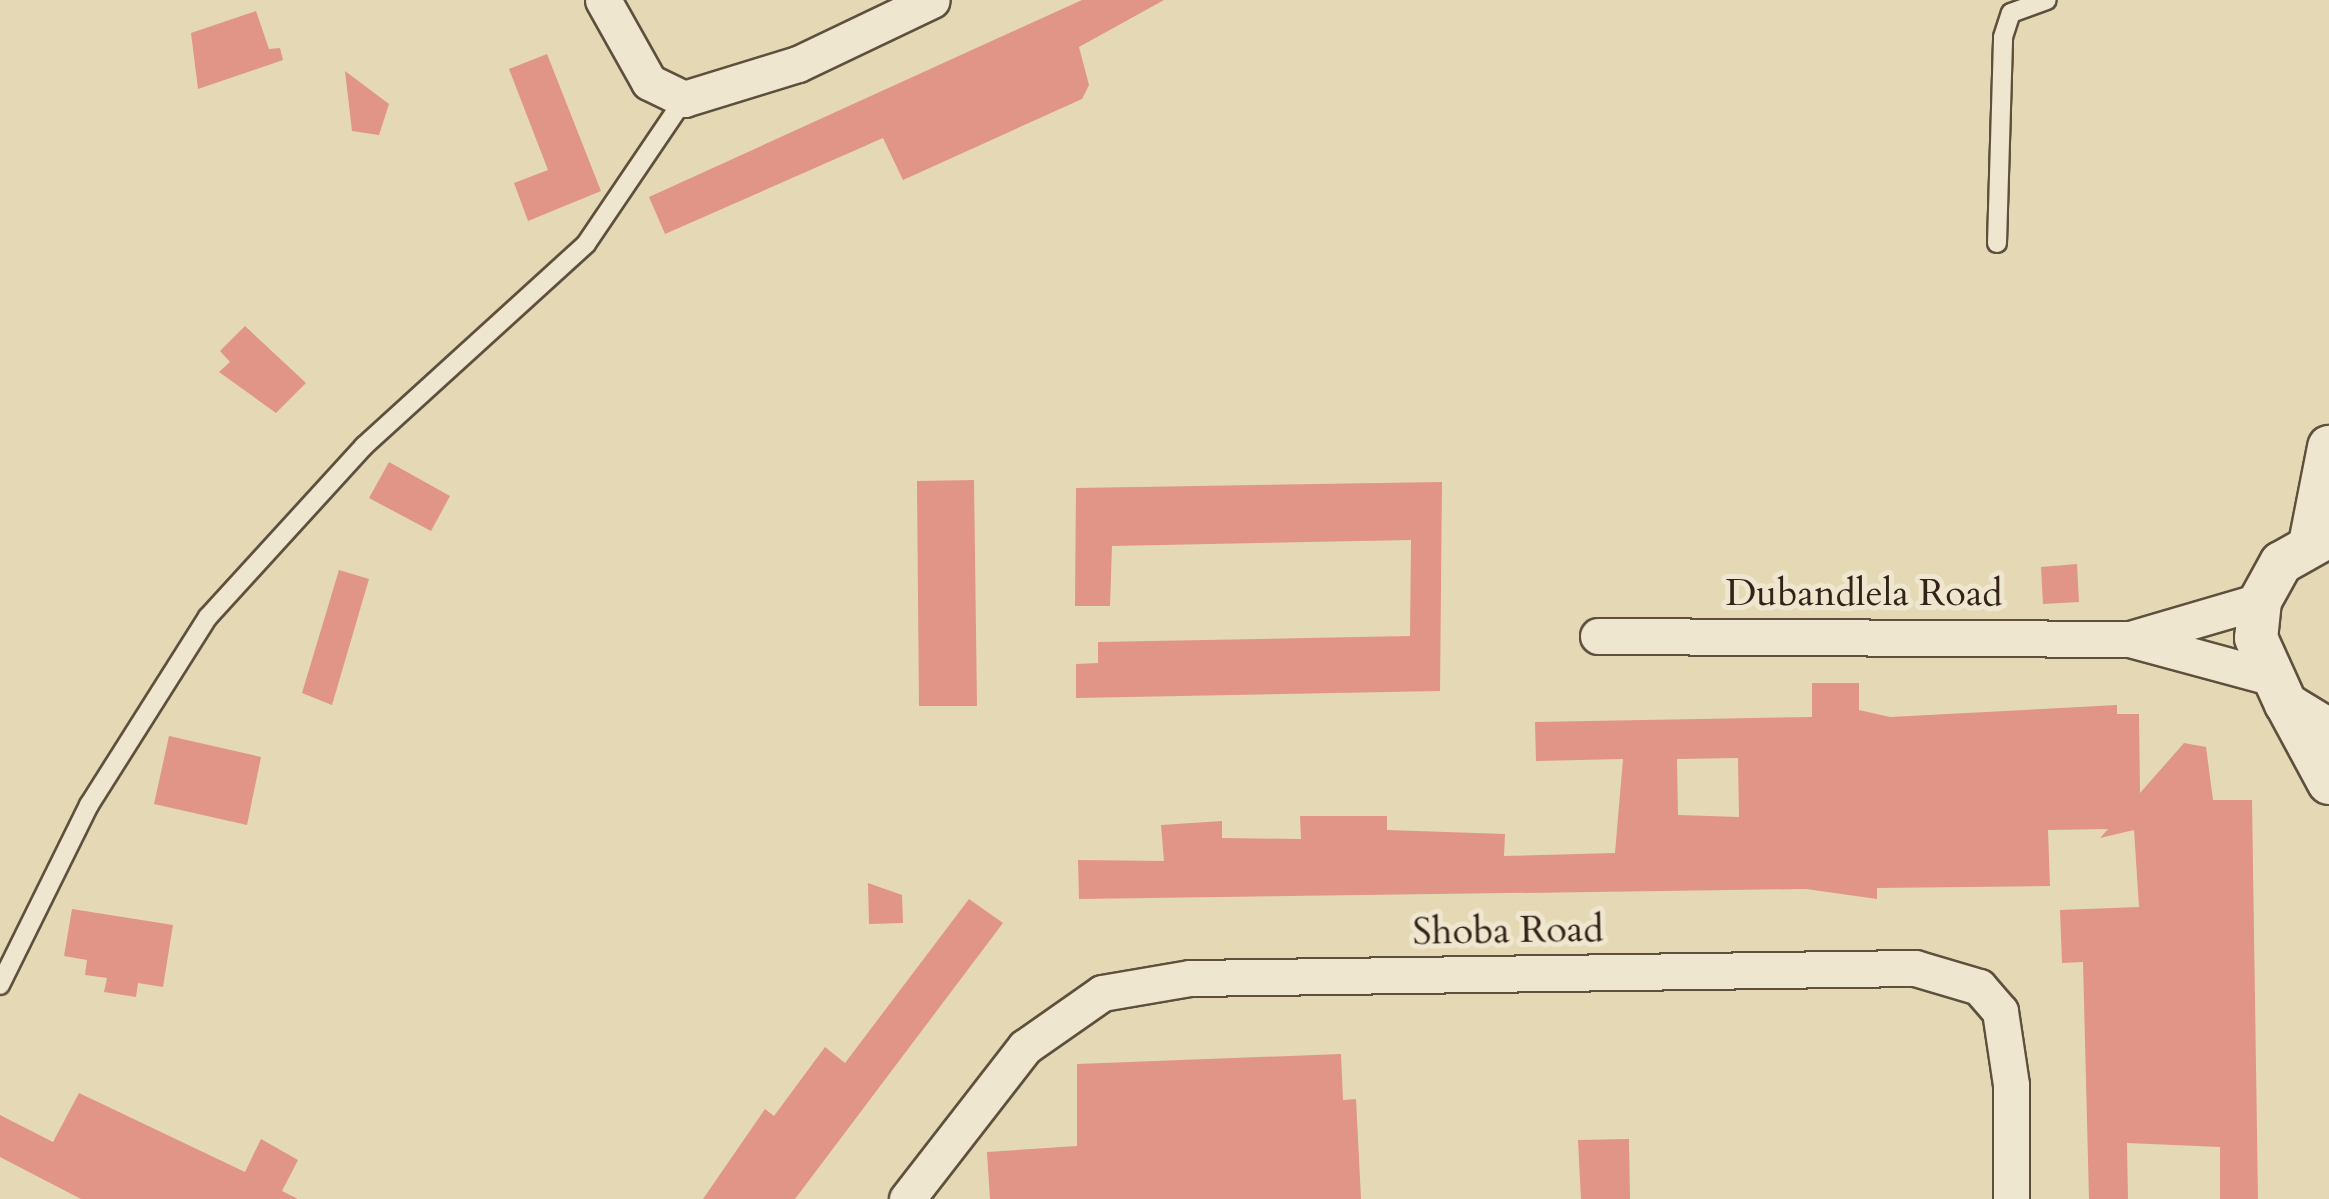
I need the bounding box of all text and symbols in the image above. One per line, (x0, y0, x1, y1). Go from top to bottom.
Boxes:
street label: Dubandlela Road (1725, 571, 2003, 617)
street label: Shoba Road (1412, 907, 1604, 955)

